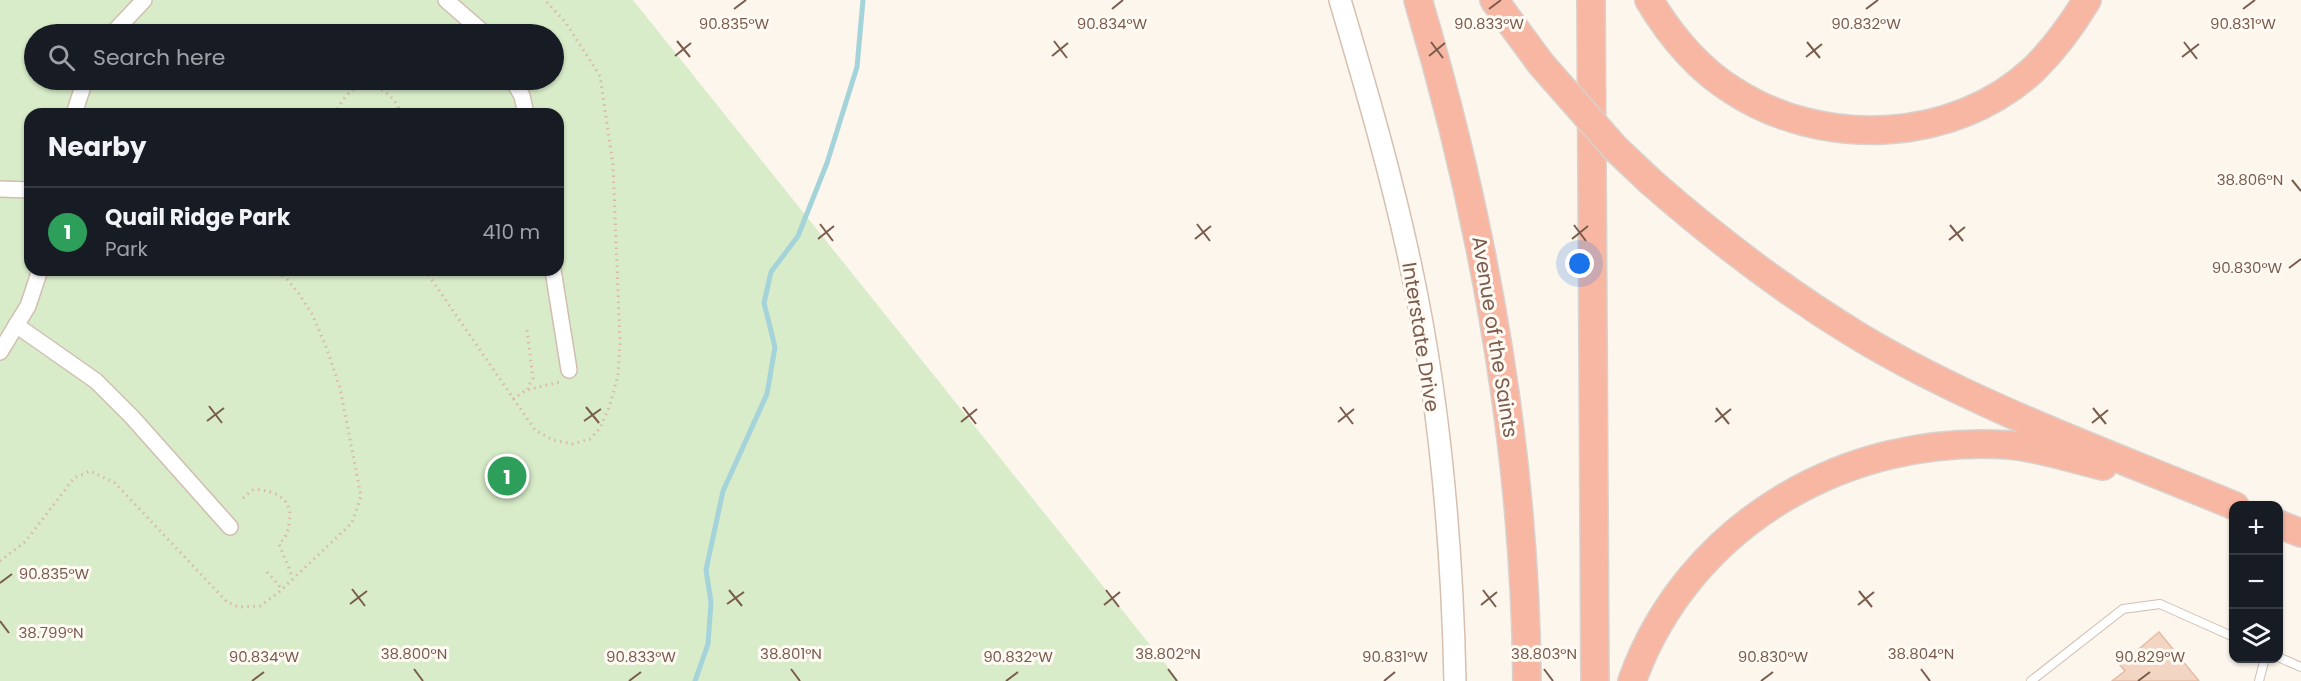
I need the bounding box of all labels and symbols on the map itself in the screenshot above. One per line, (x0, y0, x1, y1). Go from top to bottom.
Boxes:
text: 90.835°W (699, 13, 770, 34)
text: 90.834°W (1077, 13, 1148, 34)
text: 90.833°W (1454, 13, 1524, 34)
text: 90.832°W (1831, 13, 1901, 34)
text: 90.831°W (2210, 13, 2276, 34)
text: 38.806°N (2217, 169, 2283, 190)
street label: Avenue of the Saints (1465, 234, 1525, 440)
your location (1565, 249, 1594, 278)
text: 90.830°W (2212, 257, 2283, 278)
street label: Interstate Drive (1395, 260, 1447, 414)
pin: 1 (488, 454, 526, 498)
text: 90.835°W (19, 563, 90, 584)
text: 38.799°N (18, 622, 84, 643)
text: 38.800°N (381, 643, 447, 664)
text: 38.801°N (760, 643, 822, 664)
text: 38.802°N (1135, 643, 1201, 664)
text: 38.803°N (1511, 643, 1577, 664)
text: 38.804°N (1888, 643, 1954, 664)
text: 90.834°W (229, 646, 300, 667)
text: 90.833°W (606, 646, 676, 667)
text: 90.832°W (983, 646, 1053, 667)
text: 90.831°W (1362, 646, 1428, 667)
text: 90.830°W (1738, 646, 1809, 667)
text: 90.829°W (2115, 646, 2186, 667)

